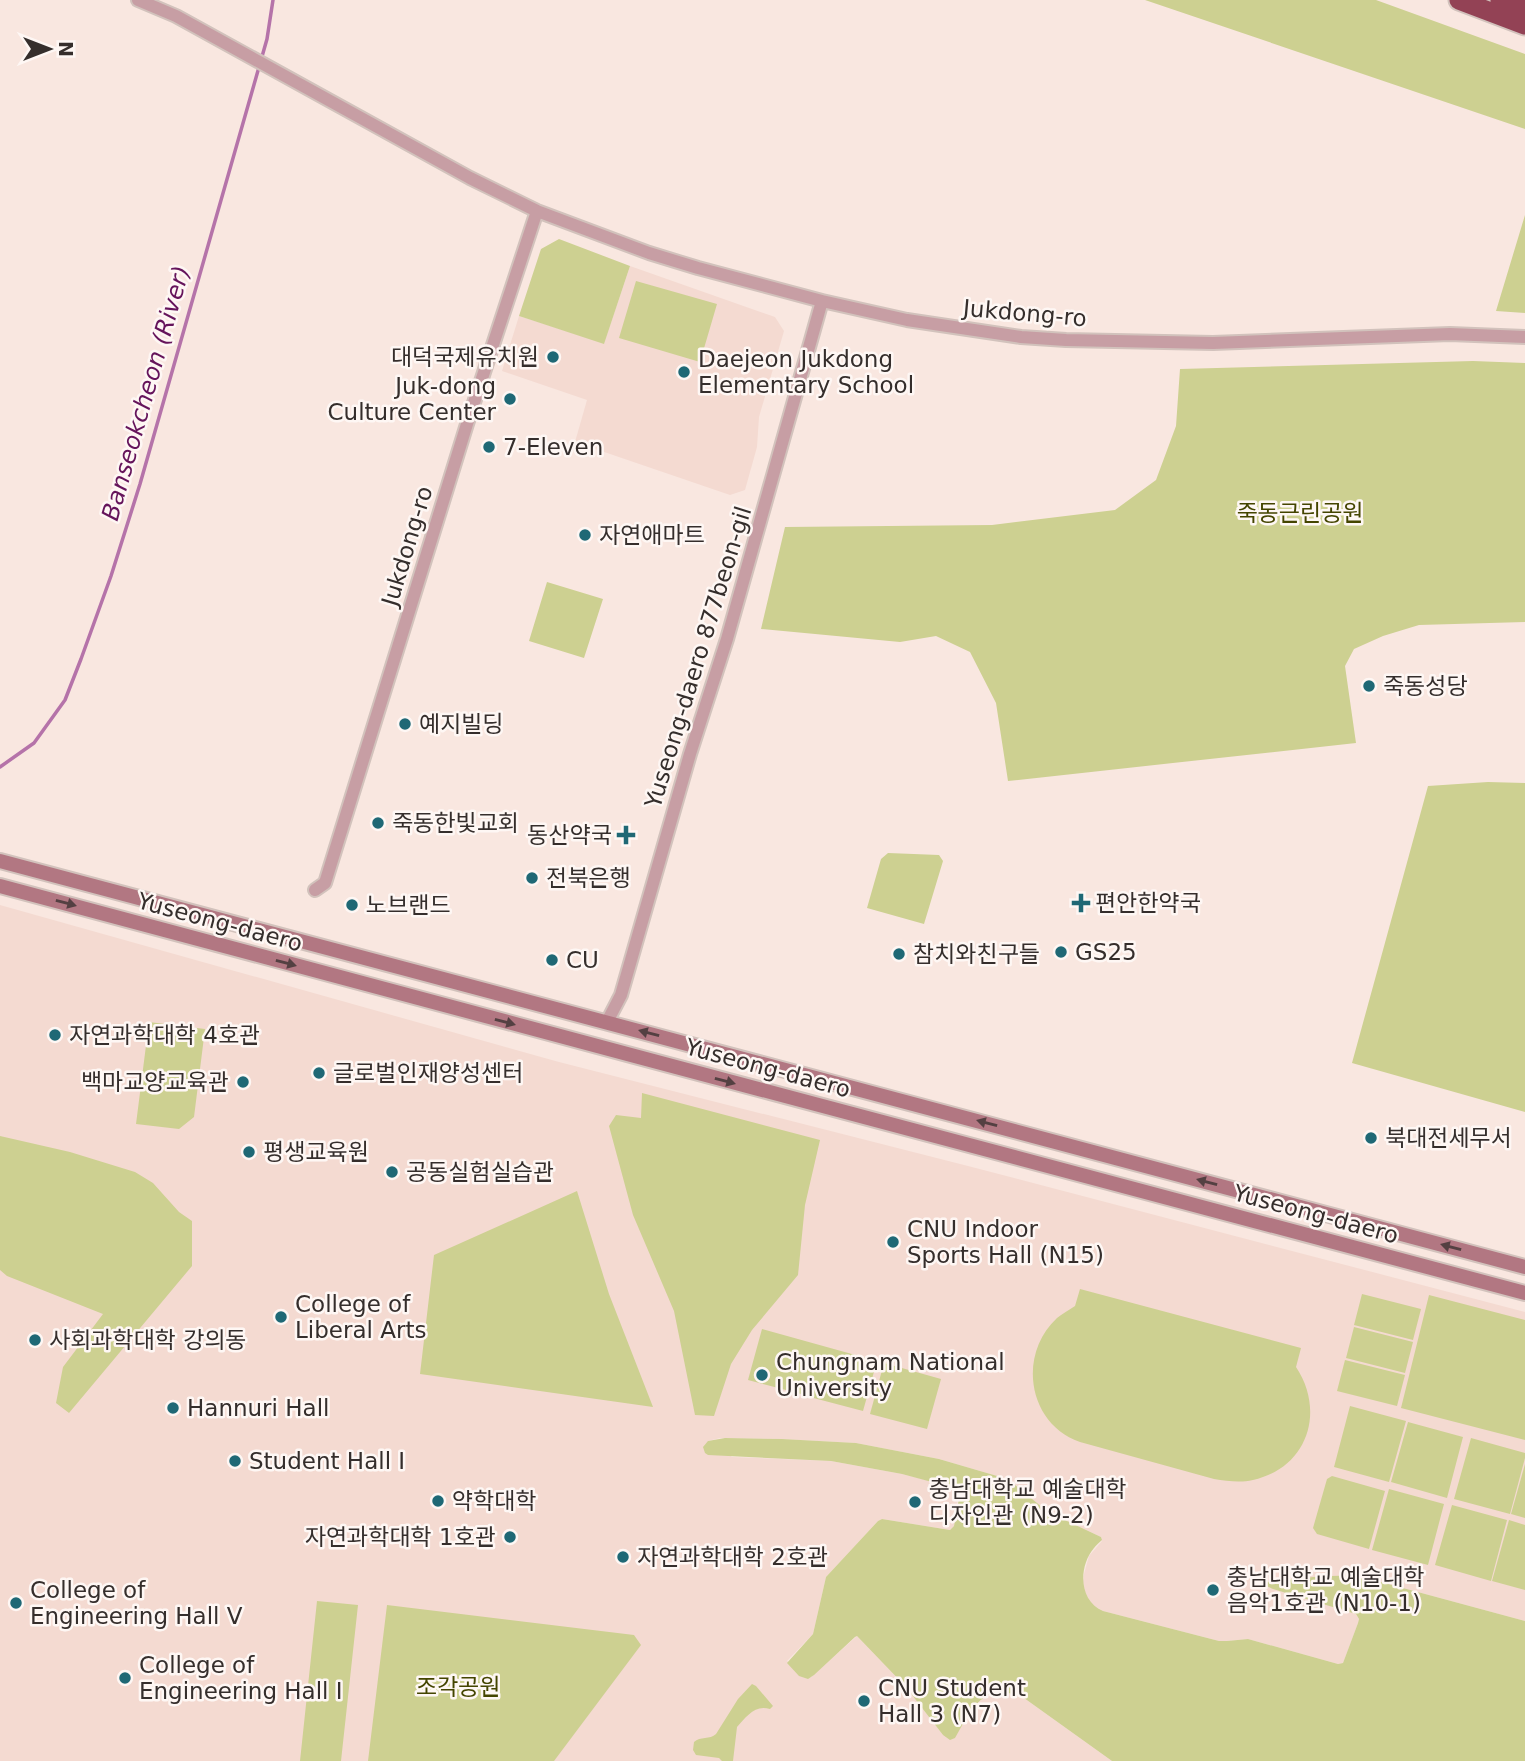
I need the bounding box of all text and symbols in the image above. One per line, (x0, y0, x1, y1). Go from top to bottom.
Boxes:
north arrow (14, 14, 84, 84)
text: N (55, 41, 77, 57)
water label: Banseokcheon (River) (96, 262, 196, 524)
street label: Jukdong-ro (960, 294, 1088, 331)
place label: 대덕국제유치원 (391, 344, 539, 370)
place label: Daejeon Jukdong Elementary School (698, 346, 914, 398)
marker: 대덕국제유치원 (545, 349, 561, 365)
marker: Daejeon Jukdong Elementary School (676, 364, 692, 380)
place label: Juk-dong Culture Center (328, 373, 497, 425)
marker: Juk-dong Culture Center (502, 391, 518, 407)
place label: 7-Eleven (503, 434, 603, 460)
marker: 7-Eleven (481, 439, 497, 455)
street label: Jukdong-ro (376, 483, 438, 611)
park label: 죽동근린공원 (1237, 500, 1363, 526)
street label: Yuseong-daero 877beon-gil (639, 503, 756, 812)
place label: 자연애마트 (599, 522, 705, 548)
marker: 자연애마트 (577, 527, 593, 543)
place label: 죽동성당 (1383, 673, 1468, 699)
marker: 죽동성당 (1361, 678, 1377, 694)
place label: 예지빌딩 (419, 711, 504, 737)
marker: 예지빌딩 (397, 716, 413, 732)
place label: 죽동한빛교회 (392, 810, 519, 836)
marker: 죽동한빛교회 (370, 815, 386, 831)
place label: 동산약국 (527, 822, 612, 848)
marker: 동산약국 (618, 827, 634, 843)
place label: 전북은행 (546, 865, 631, 891)
marker: 전북은행 (524, 870, 540, 886)
street label: Yuseong-daero (134, 887, 305, 956)
place label: 편안한약국 (1095, 890, 1201, 916)
place label: 노브랜드 (366, 892, 451, 918)
marker: 편안한약국 (1073, 895, 1089, 911)
marker: 노브랜드 (344, 897, 360, 913)
one-way arrow (56, 899, 77, 909)
place label: GS25 (1075, 939, 1137, 965)
place label: 참치와친구들 (913, 941, 1040, 967)
marker: GS25 (1053, 944, 1069, 960)
marker: 참치와친구들 (891, 946, 907, 962)
place label: CU (566, 947, 599, 973)
marker: CU (544, 952, 560, 968)
one-way arrow (275, 958, 297, 969)
one-way arrow (494, 1017, 516, 1028)
place label: 자연과학대학 4호관 (69, 1022, 260, 1048)
marker: 자연과학대학 4호관 (47, 1027, 63, 1043)
one-way arrow (638, 1027, 660, 1038)
street label: Yuseong-daero (682, 1033, 853, 1102)
place label: 글로벌인재양성센터 (333, 1060, 523, 1086)
marker: 글로벌인재양성센터 (311, 1065, 327, 1081)
place label: 백마교양교육관 (81, 1069, 229, 1095)
marker: 백마교양교육관 (235, 1074, 251, 1090)
one-way arrow (715, 1076, 736, 1086)
one-way arrow (977, 1118, 998, 1128)
place label: 북대전세무서 (1385, 1125, 1512, 1151)
marker: 북대전세무서 (1363, 1130, 1379, 1146)
place label: 평생교육원 (263, 1139, 369, 1165)
marker: 평생교육원 (241, 1144, 257, 1160)
place label: 공동실험실습관 (406, 1159, 554, 1185)
marker: 공동실험실습관 (384, 1164, 400, 1180)
one-way arrow (1196, 1176, 1218, 1187)
street label: Yuseong-daero (1230, 1179, 1401, 1248)
place label: CNU Indoor Sports Hall (N15) (907, 1216, 1104, 1268)
marker: CNU Indoor Sports Hall (N15) (885, 1234, 901, 1250)
one-way arrow (1439, 1241, 1461, 1252)
place label: College of Liberal Arts (295, 1291, 426, 1343)
marker: College of Liberal Arts (273, 1309, 289, 1325)
place label: 사회과학대학 강의동 (49, 1327, 247, 1353)
marker: 사회과학대학 강의동 (27, 1332, 43, 1348)
place label: Chungnam National University (776, 1349, 1005, 1401)
marker: Chungnam National University (754, 1367, 770, 1383)
place label: Hannuri Hall (187, 1395, 329, 1421)
marker: Hannuri Hall (165, 1400, 181, 1416)
place label: Student Hall I (249, 1448, 405, 1474)
marker: Student Hall I (227, 1453, 243, 1469)
place label: 충남대학교 예술대학 디자인관 (N9-2) (929, 1476, 1127, 1528)
place label: 약학대학 (452, 1488, 537, 1514)
marker: 약학대학 (430, 1493, 446, 1509)
marker: 충남대학교 예술대학 디자인관 (N9-2) (907, 1494, 923, 1510)
place label: 자연과학대학 1호관 (305, 1524, 496, 1550)
marker: 자연과학대학 1호관 (502, 1529, 518, 1545)
place label: 자연과학대학 2호관 (637, 1544, 828, 1570)
marker: 자연과학대학 2호관 (615, 1549, 631, 1565)
place label: 충남대학교 예술대학 음악1호관 (N10-1) (1227, 1564, 1425, 1616)
place label: College of Engineering Hall V (30, 1577, 243, 1629)
marker: 충남대학교 예술대학 음악1호관 (N10-1) (1205, 1582, 1221, 1598)
marker: College of Engineering Hall V (8, 1595, 24, 1611)
place label: College of Engineering Hall I (139, 1652, 343, 1704)
marker: College of Engineering Hall I (117, 1670, 133, 1686)
park label: 조각공원 (416, 1674, 500, 1700)
place label: CNU Student Hall 3 (N7) (878, 1675, 1026, 1727)
marker: CNU Student Hall 3 (N7) (856, 1693, 872, 1709)

